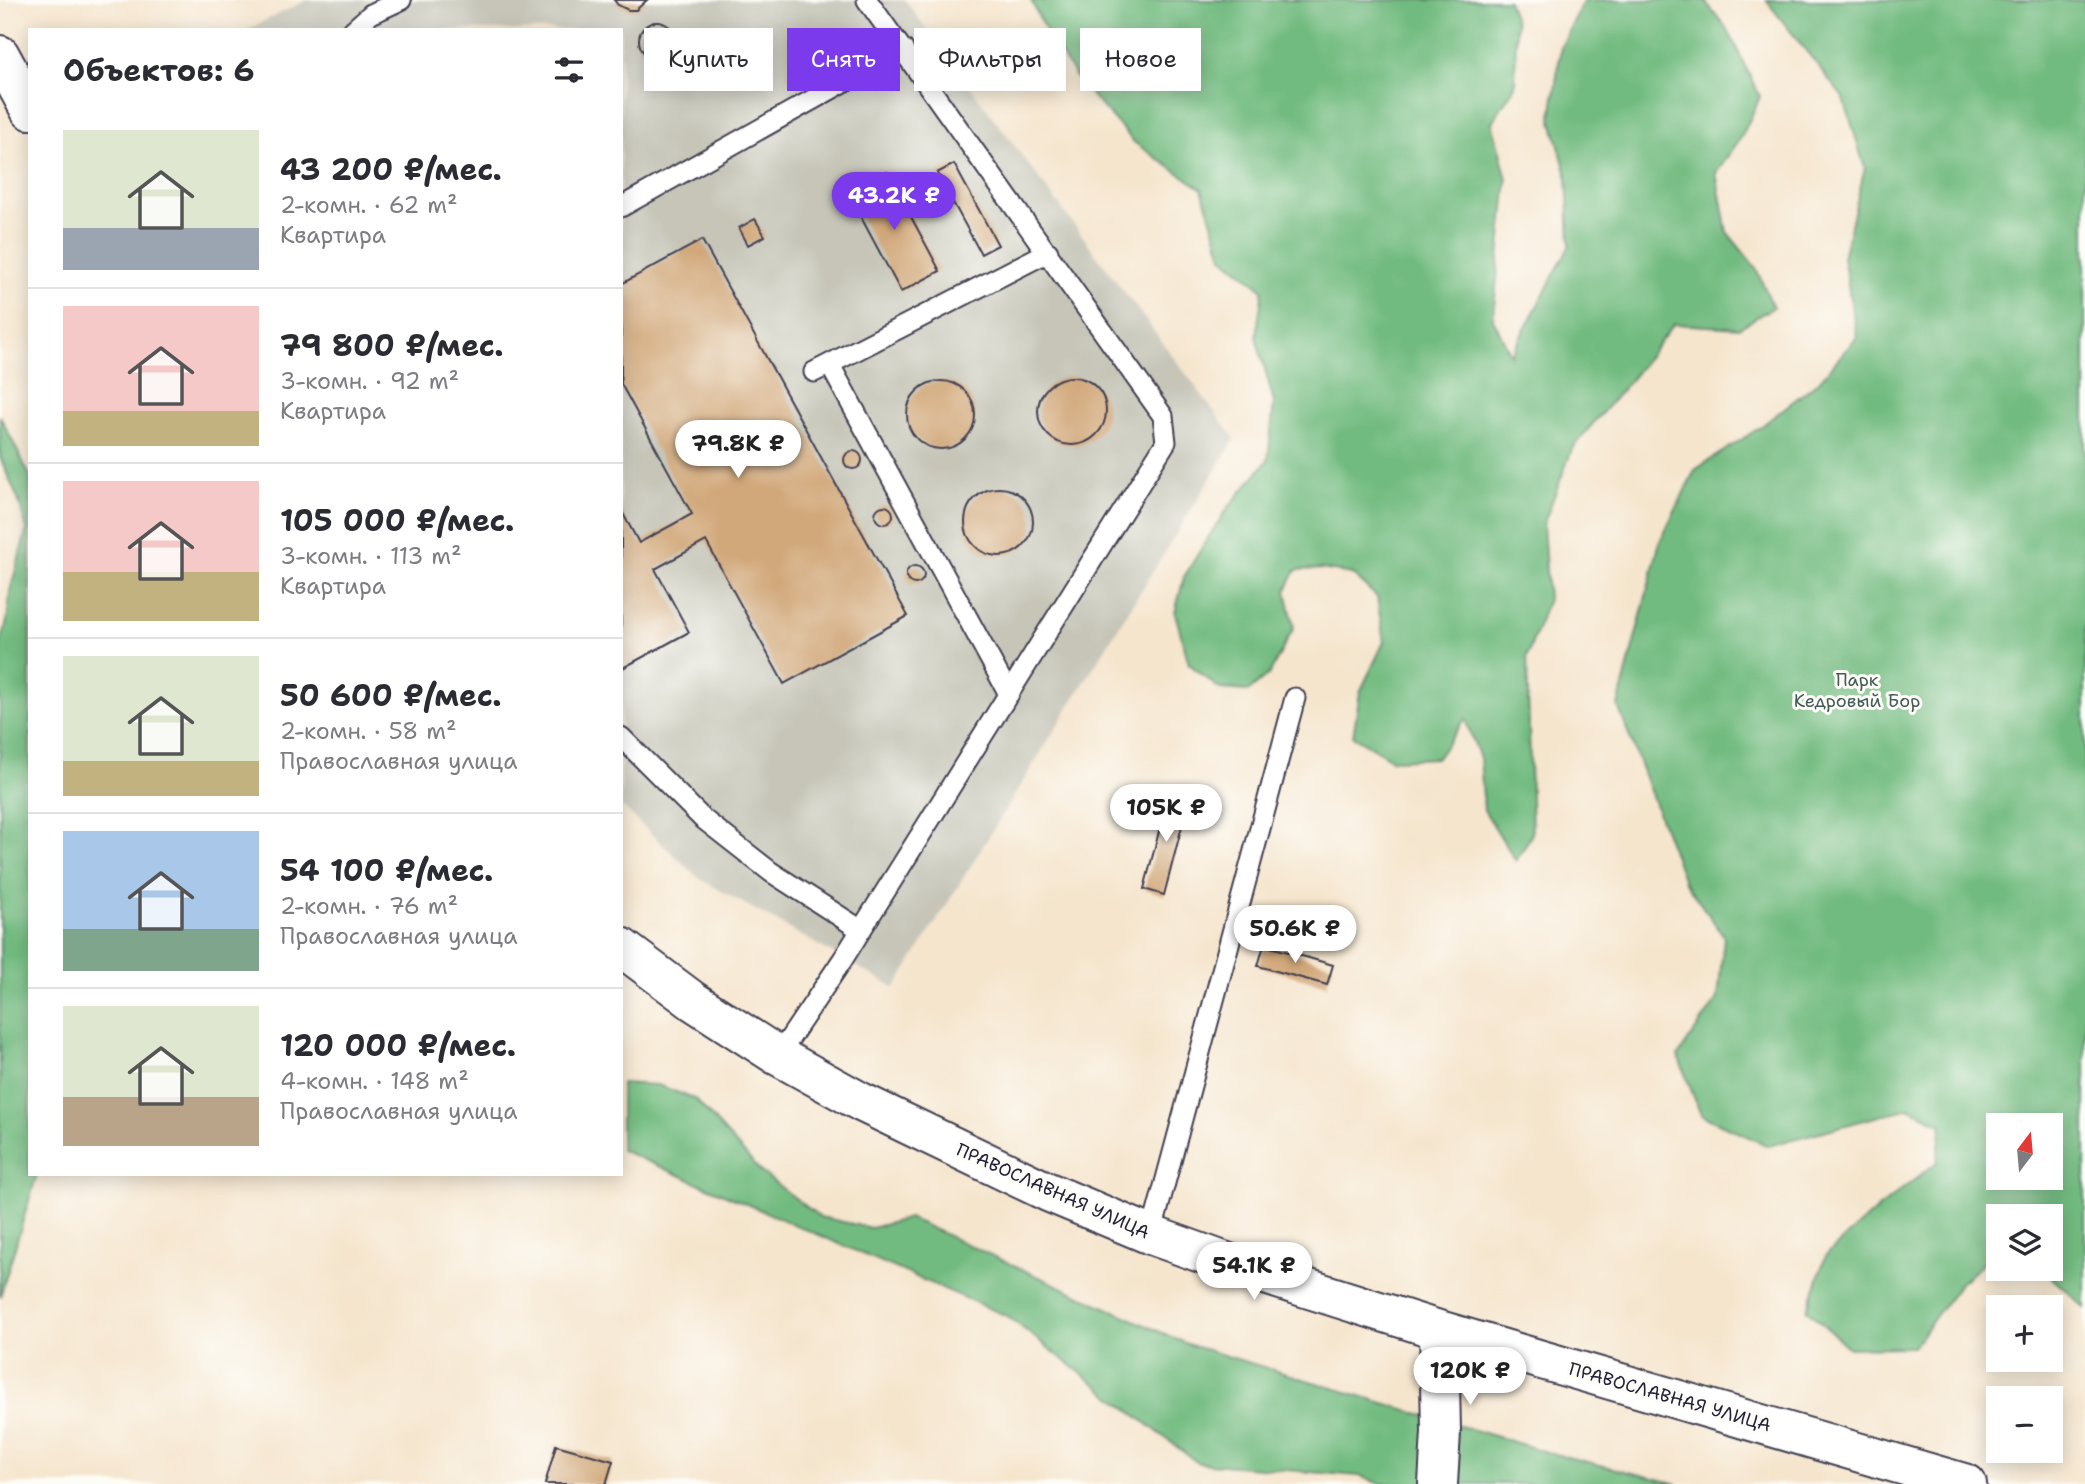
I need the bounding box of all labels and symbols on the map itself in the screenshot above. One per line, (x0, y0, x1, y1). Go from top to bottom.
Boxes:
pin: 43.2K ₽ (829, 173, 959, 232)
pin: 79.8K ₽ (673, 420, 803, 480)
park label: Парк Кедровый Бор (1794, 668, 1920, 713)
pin: 105K ₽ (1109, 784, 1223, 844)
pin: 50.6K ₽ (1230, 906, 1360, 965)
north arrow (1986, 1113, 2063, 1190)
street label: ПРАВОСЛАВНАЯ УЛИЦА (953, 1138, 1153, 1244)
pin: 54.1K ₽ (1189, 1242, 1319, 1302)
pin: 120K ₽ (1413, 1348, 1527, 1407)
street label: ПРАВОСЛАВНАЯ УЛИЦА (1566, 1357, 1774, 1437)

